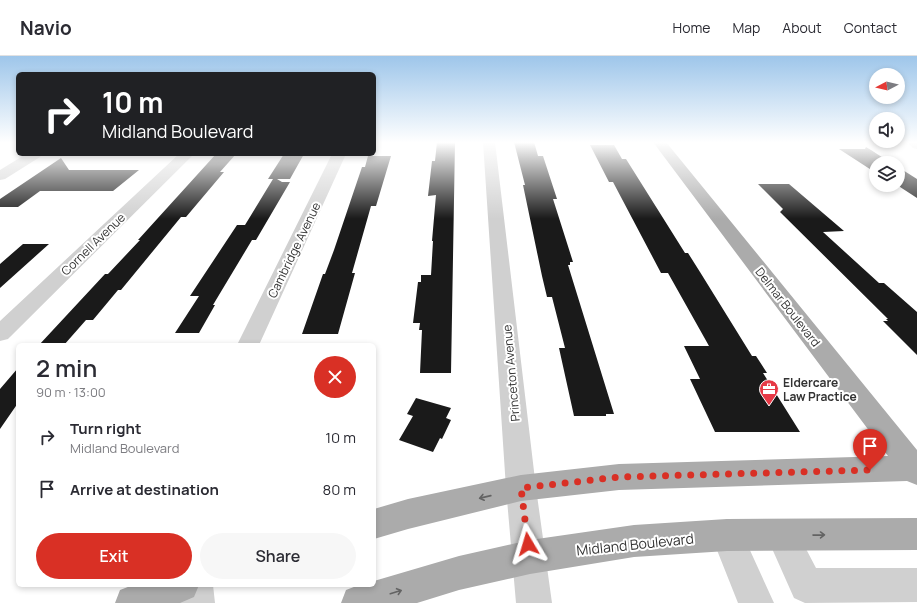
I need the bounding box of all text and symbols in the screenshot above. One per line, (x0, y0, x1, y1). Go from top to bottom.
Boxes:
text: Navio (20, 15, 72, 41)
text: Home (673, 18, 710, 37)
text: Map (732, 18, 760, 37)
text: About (782, 18, 822, 37)
text: Contact (844, 18, 897, 37)
north arrow (869, 68, 905, 104)
map controls (869, 68, 905, 192)
text: 10 m (102, 83, 163, 121)
icon: right (36, 88, 88, 140)
button: sound (869, 112, 905, 148)
text: Midland Boulevard (102, 119, 253, 143)
button: layers (869, 156, 905, 192)
street label: Cambridge Avenue (263, 199, 325, 301)
street label: Cornell Avenue (57, 209, 129, 279)
street label: Delmar Boulevard (752, 264, 824, 350)
street label: Princeton Avenue (498, 324, 524, 422)
text: 2 min (36, 351, 97, 384)
button: close (314, 356, 356, 398)
place label: Eldercare Law Practice (783, 374, 857, 405)
office icon: Eldercare Law Practice (758, 378, 780, 406)
text: 90 m · 13:00 (36, 383, 106, 401)
text: Turn right (70, 418, 141, 439)
icon: right (36, 426, 58, 448)
text: 10 m (325, 427, 356, 448)
pin (853, 429, 887, 470)
icon: arrive (859, 435, 881, 457)
text: Midland Boulevard (70, 439, 179, 457)
icon: arrive (36, 478, 58, 500)
text: Arrive at destination (70, 479, 219, 500)
text: 80 m (322, 479, 356, 500)
one-way arrow (479, 493, 492, 501)
position arrow (507, 523, 549, 565)
street label: Midland Boulevard (575, 528, 695, 560)
one-way arrow (812, 531, 825, 539)
button: Exit (36, 533, 192, 579)
button: Share (200, 533, 356, 579)
one-way arrow (389, 588, 402, 595)

